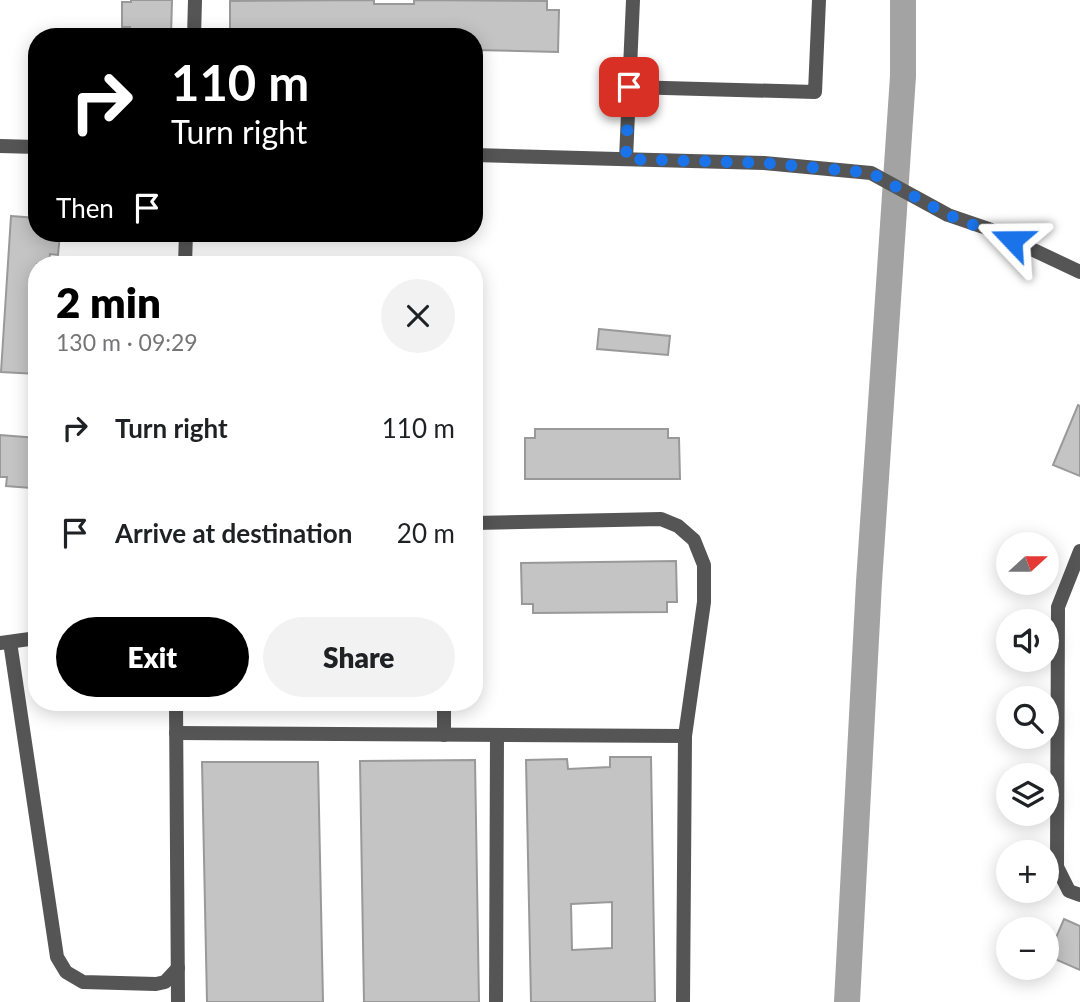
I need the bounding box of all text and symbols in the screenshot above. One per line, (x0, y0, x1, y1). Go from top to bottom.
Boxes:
text: 110 m (171, 53, 309, 111)
icon: right (56, 56, 147, 147)
pin (599, 57, 659, 117)
icon: arrive (610, 68, 648, 106)
text: Turn right (171, 112, 307, 151)
icon: arrive (128, 189, 166, 227)
text: Then (56, 192, 114, 224)
position arrow (975, 203, 1049, 277)
text: 2 min (56, 277, 161, 327)
button: close (381, 279, 455, 353)
text: 130 m · 09:29 (56, 328, 198, 356)
icon: right (56, 409, 94, 447)
text: Turn right (115, 412, 228, 444)
text: 110 m (382, 412, 455, 444)
icon: arrive (56, 514, 94, 552)
text: Arrive at destination (115, 517, 352, 549)
text: 20 m (397, 517, 455, 549)
north arrow (996, 532, 1059, 595)
map controls (996, 532, 1059, 980)
button: sound (996, 609, 1059, 672)
button: Exit (56, 617, 249, 697)
button: Share (263, 617, 455, 697)
button: search (996, 686, 1059, 749)
button: layers (996, 763, 1059, 826)
button: + (996, 840, 1059, 903)
button: − (996, 917, 1059, 980)

